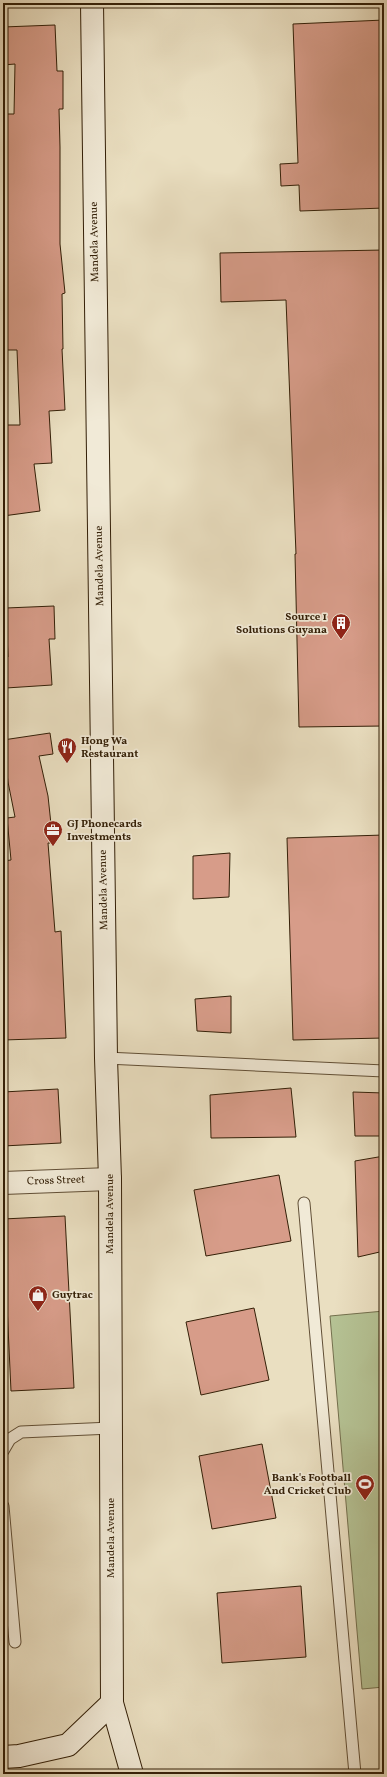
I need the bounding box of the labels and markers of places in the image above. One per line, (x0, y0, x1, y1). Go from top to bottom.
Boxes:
place label: Source 1 Solutions Guyana (236, 610, 327, 638)
building icon: Source 1 Solutions Guyana (330, 612, 352, 640)
place label: Hong Wa Restaurant (81, 734, 138, 762)
restaurant icon: Hong Wa Restaurant (56, 736, 78, 764)
place label: GJ Phonecards Investments (67, 817, 142, 845)
office icon: GJ Phonecards Investments (42, 819, 64, 847)
shop icon: Guytrac (27, 1284, 49, 1312)
place label: Guytrac (52, 1288, 93, 1303)
place label: Bank's Football And Cricket Club (264, 1471, 351, 1499)
sports icon: Bank's Football And Cricket Club (354, 1473, 376, 1501)

